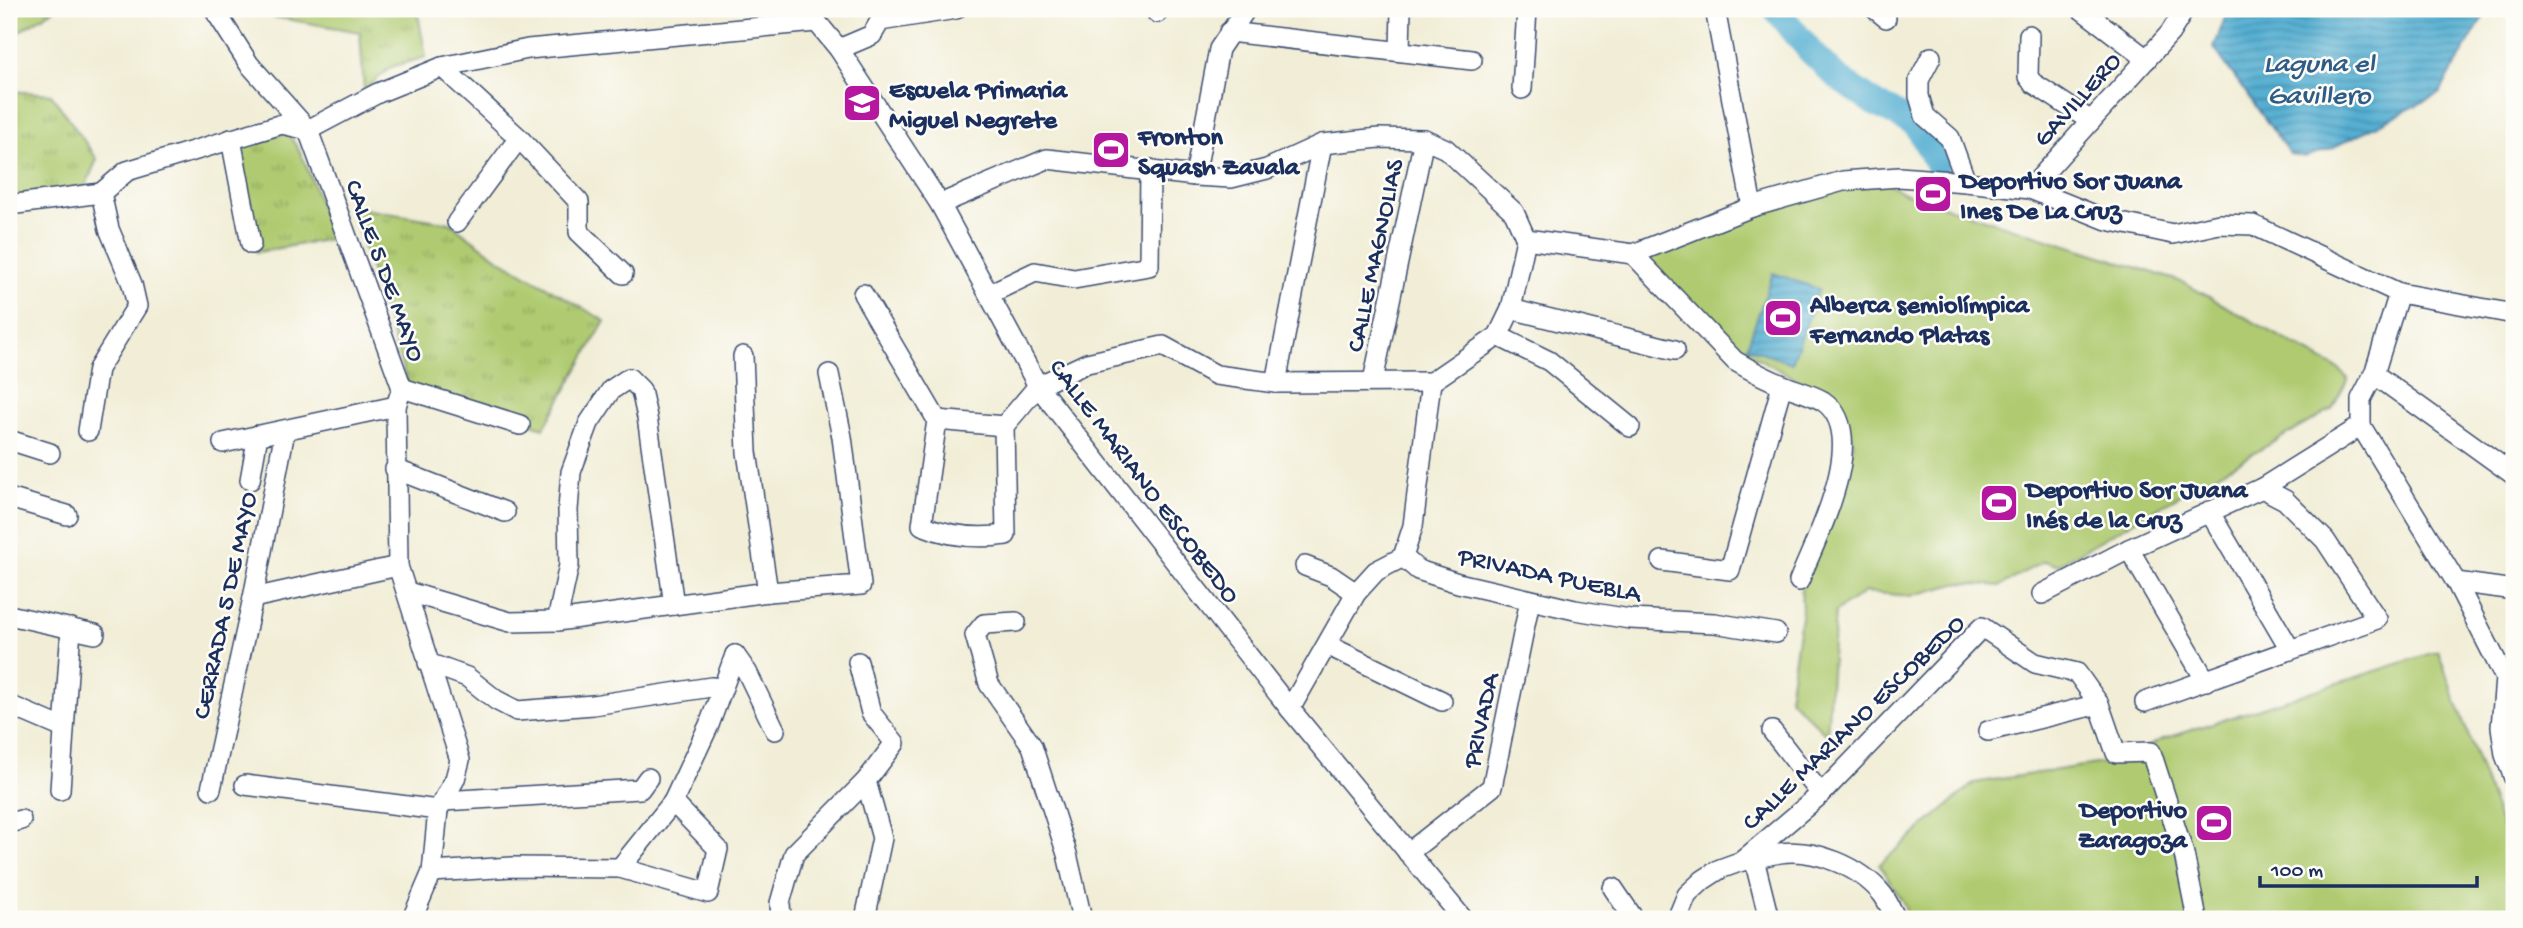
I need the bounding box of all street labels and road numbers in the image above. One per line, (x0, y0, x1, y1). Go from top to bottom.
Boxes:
street label: GAVILLERO (2029, 47, 2130, 155)
street label: CALLE MAGNOLIAS (1342, 156, 1413, 355)
street label: CALLE 5 DE MAYO (336, 176, 430, 367)
street label: CALLE MARIANO ESCOBEDO (1040, 354, 1245, 611)
street label: CERRADA 5 DE MAYO (188, 489, 267, 722)
street label: PRIVADA PUEBLA (1454, 543, 1645, 612)
street label: CALLE MARIANO ESCOBEDO (1737, 609, 1973, 839)
street label: PRIVADA (1458, 669, 1509, 772)

